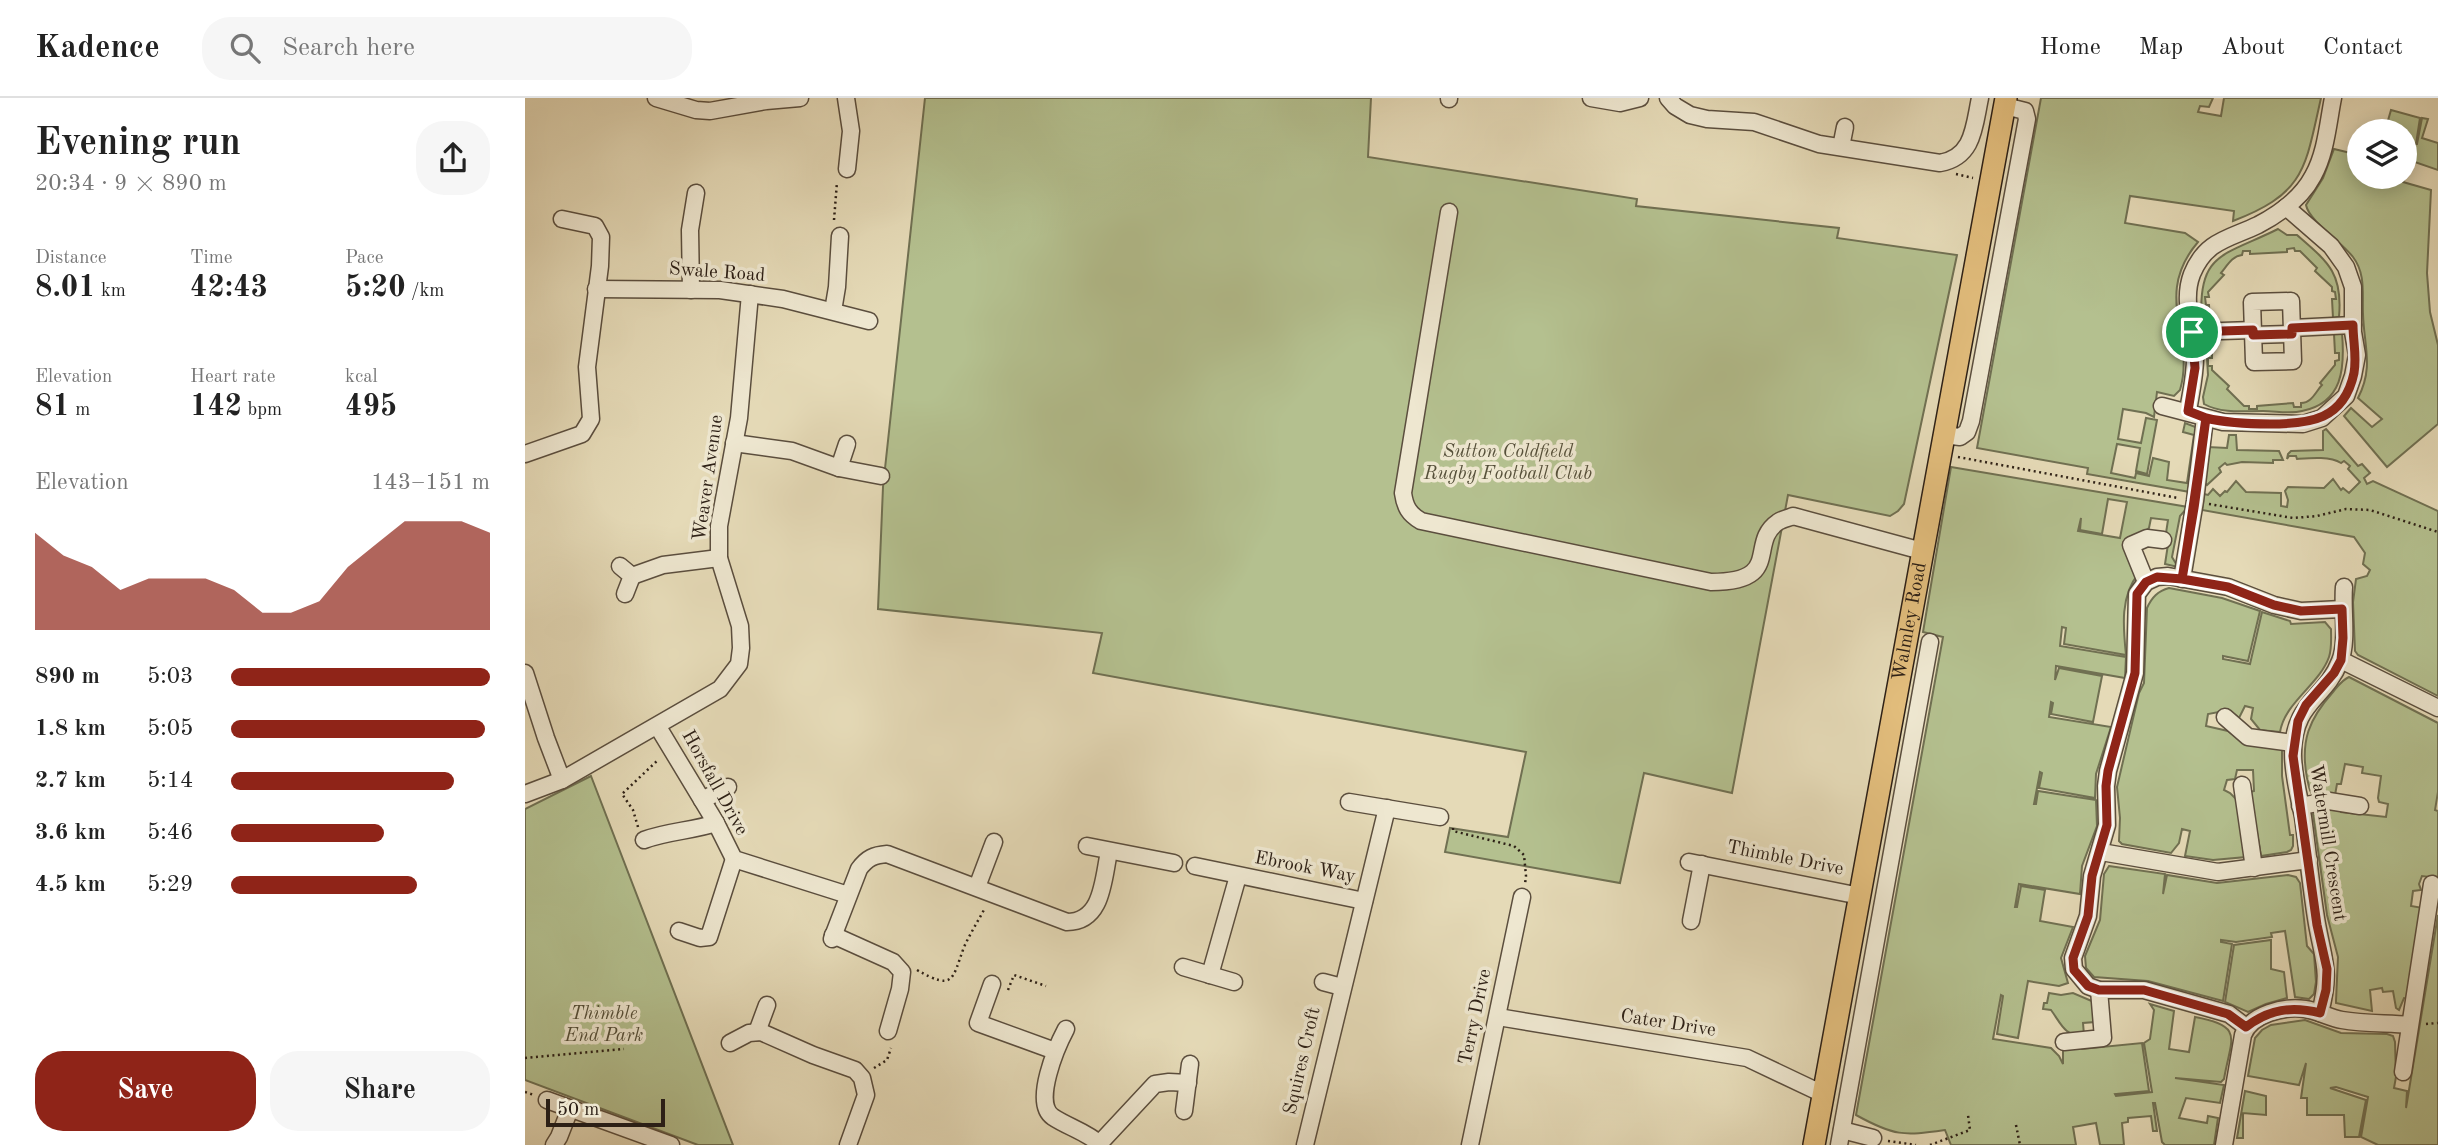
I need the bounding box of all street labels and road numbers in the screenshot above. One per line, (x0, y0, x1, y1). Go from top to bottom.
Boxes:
street label: Swale Road (668, 260, 766, 286)
street label: Weaver Avenue (691, 414, 727, 542)
street label: Walmley Road (1890, 561, 1930, 682)
street label: Horsfall Drive (677, 727, 751, 839)
street label: Watermill Crescent (2305, 763, 2349, 923)
street label: Thimble Drive (1725, 838, 1845, 880)
street label: Ebrook Way (1253, 849, 1357, 887)
street label: Terry Drive (1457, 967, 1495, 1067)
street label: Squires Croft (1281, 1005, 1325, 1117)
street label: Cater Drive (1619, 1007, 1717, 1041)

